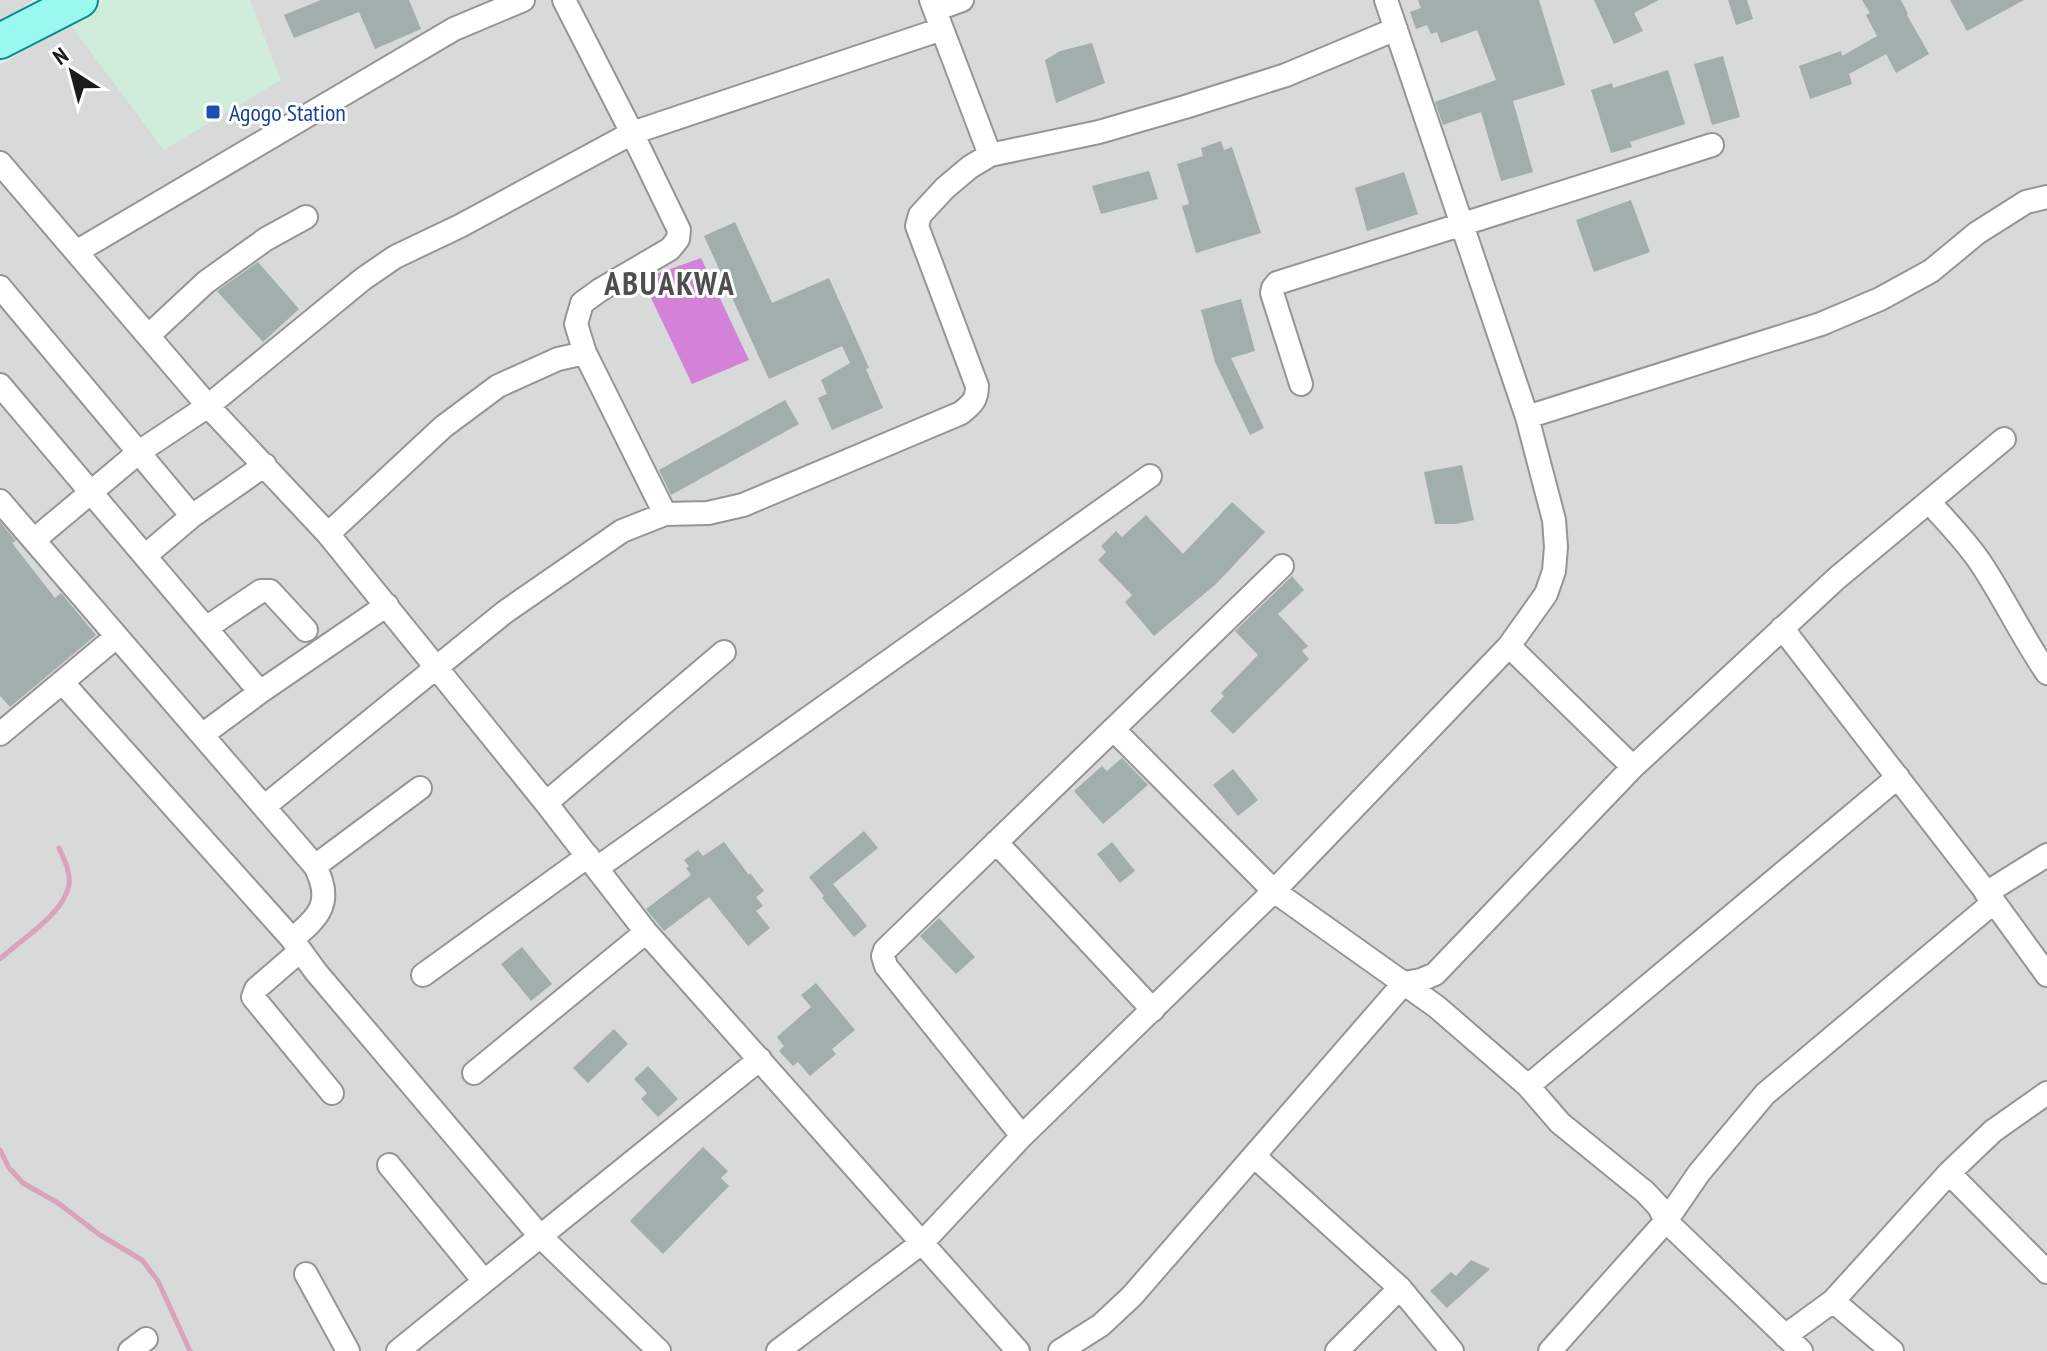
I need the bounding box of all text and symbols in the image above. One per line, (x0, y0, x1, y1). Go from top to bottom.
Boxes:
north arrow (32, 32, 112, 112)
text: N (47, 41, 73, 71)
place label: Agogo Station (229, 97, 346, 128)
marker: Agogo Station (204, 103, 222, 121)
district label: ABUAKWA (603, 262, 736, 304)

